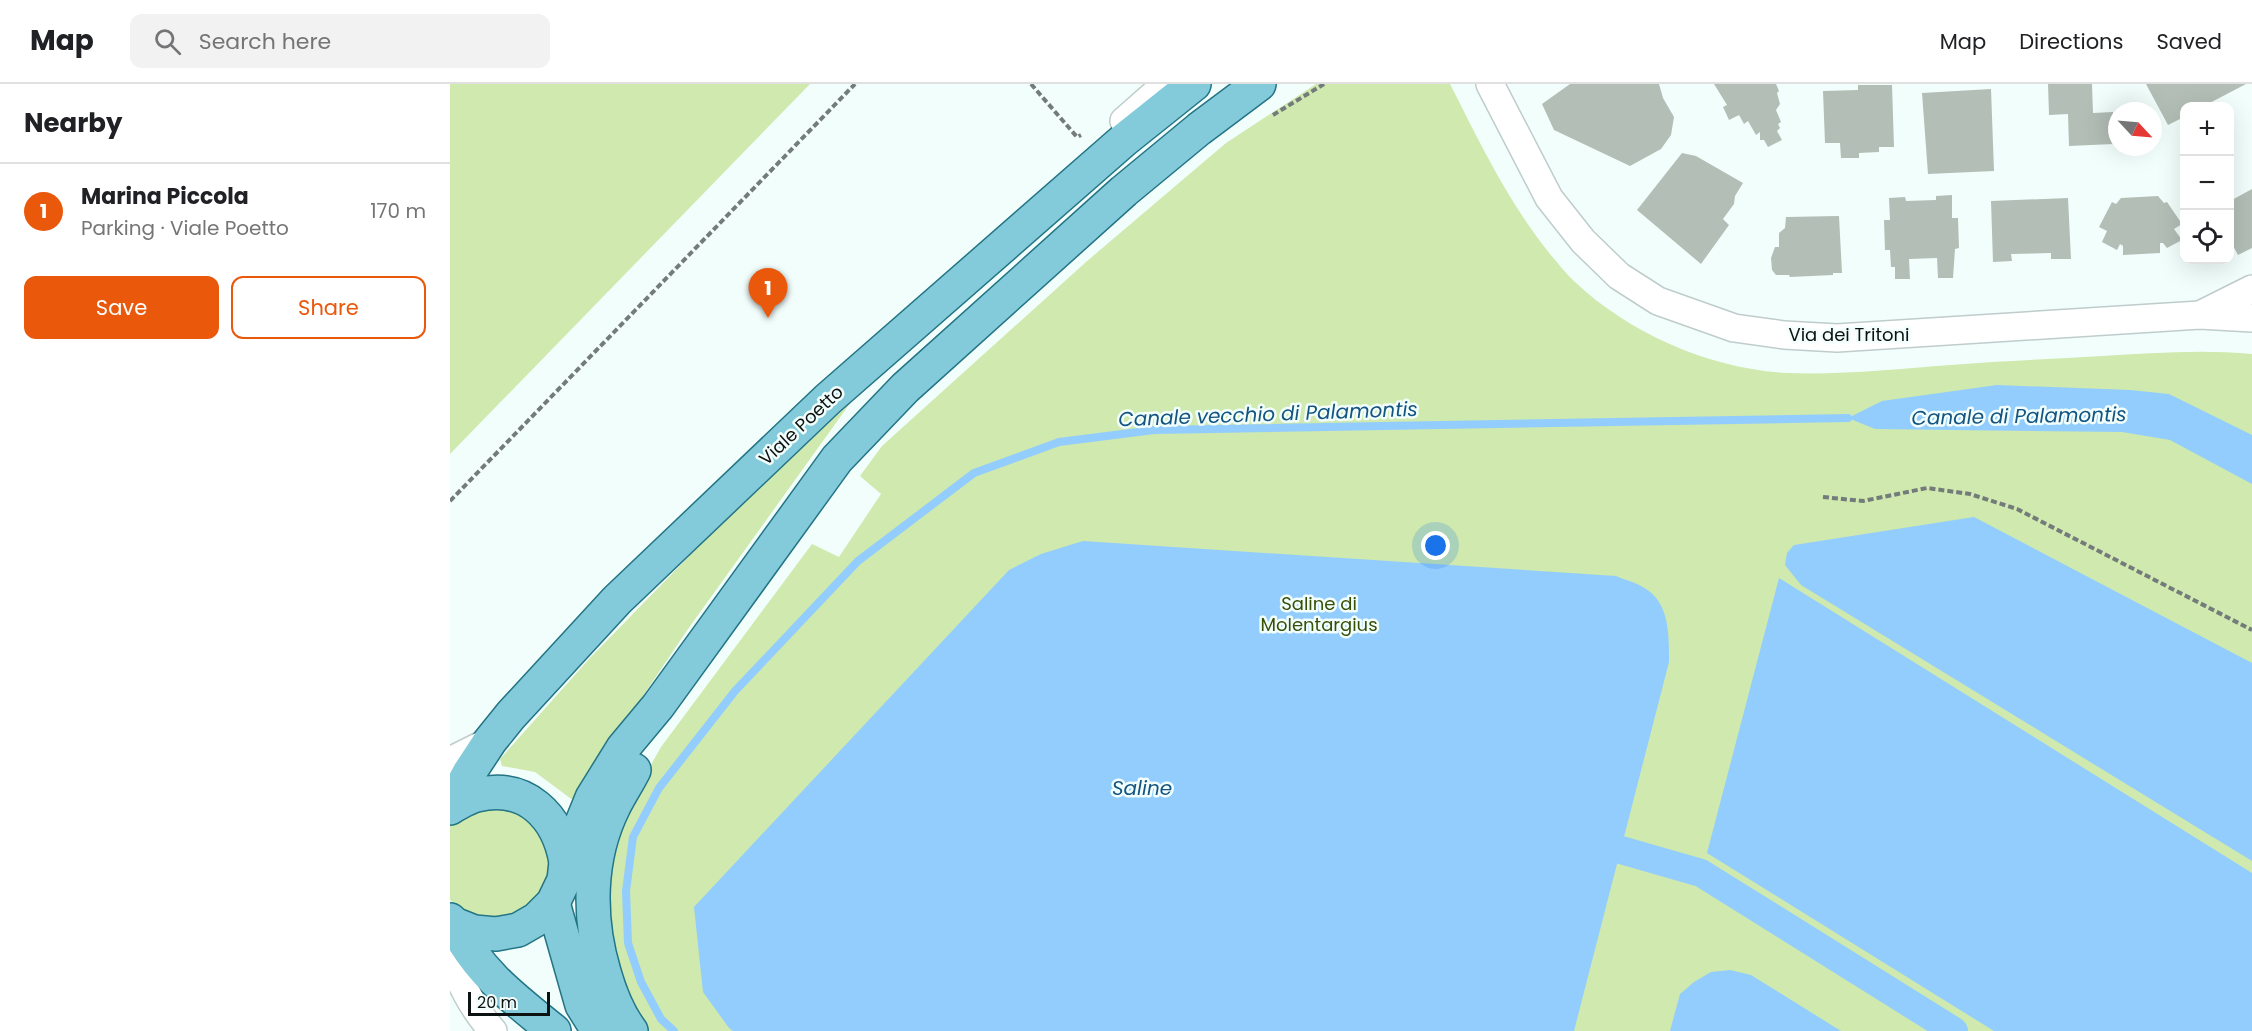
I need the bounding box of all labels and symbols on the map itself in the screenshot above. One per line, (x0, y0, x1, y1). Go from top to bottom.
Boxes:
north arrow (2108, 102, 2162, 156)
pin: 1 (748, 268, 788, 318)
street label: Via dei Tritoni (1788, 322, 1910, 347)
street label: Viale Poetto (753, 379, 849, 471)
water label: Canale vecchio di Palamontis (1118, 395, 1418, 433)
water label: Canale di Palamontis (1911, 400, 2127, 432)
your location (1421, 531, 1450, 560)
park label: Saline di Molentargius (1260, 591, 1378, 637)
water label: Saline (1112, 774, 1172, 802)
scale bar (468, 989, 550, 1016)

